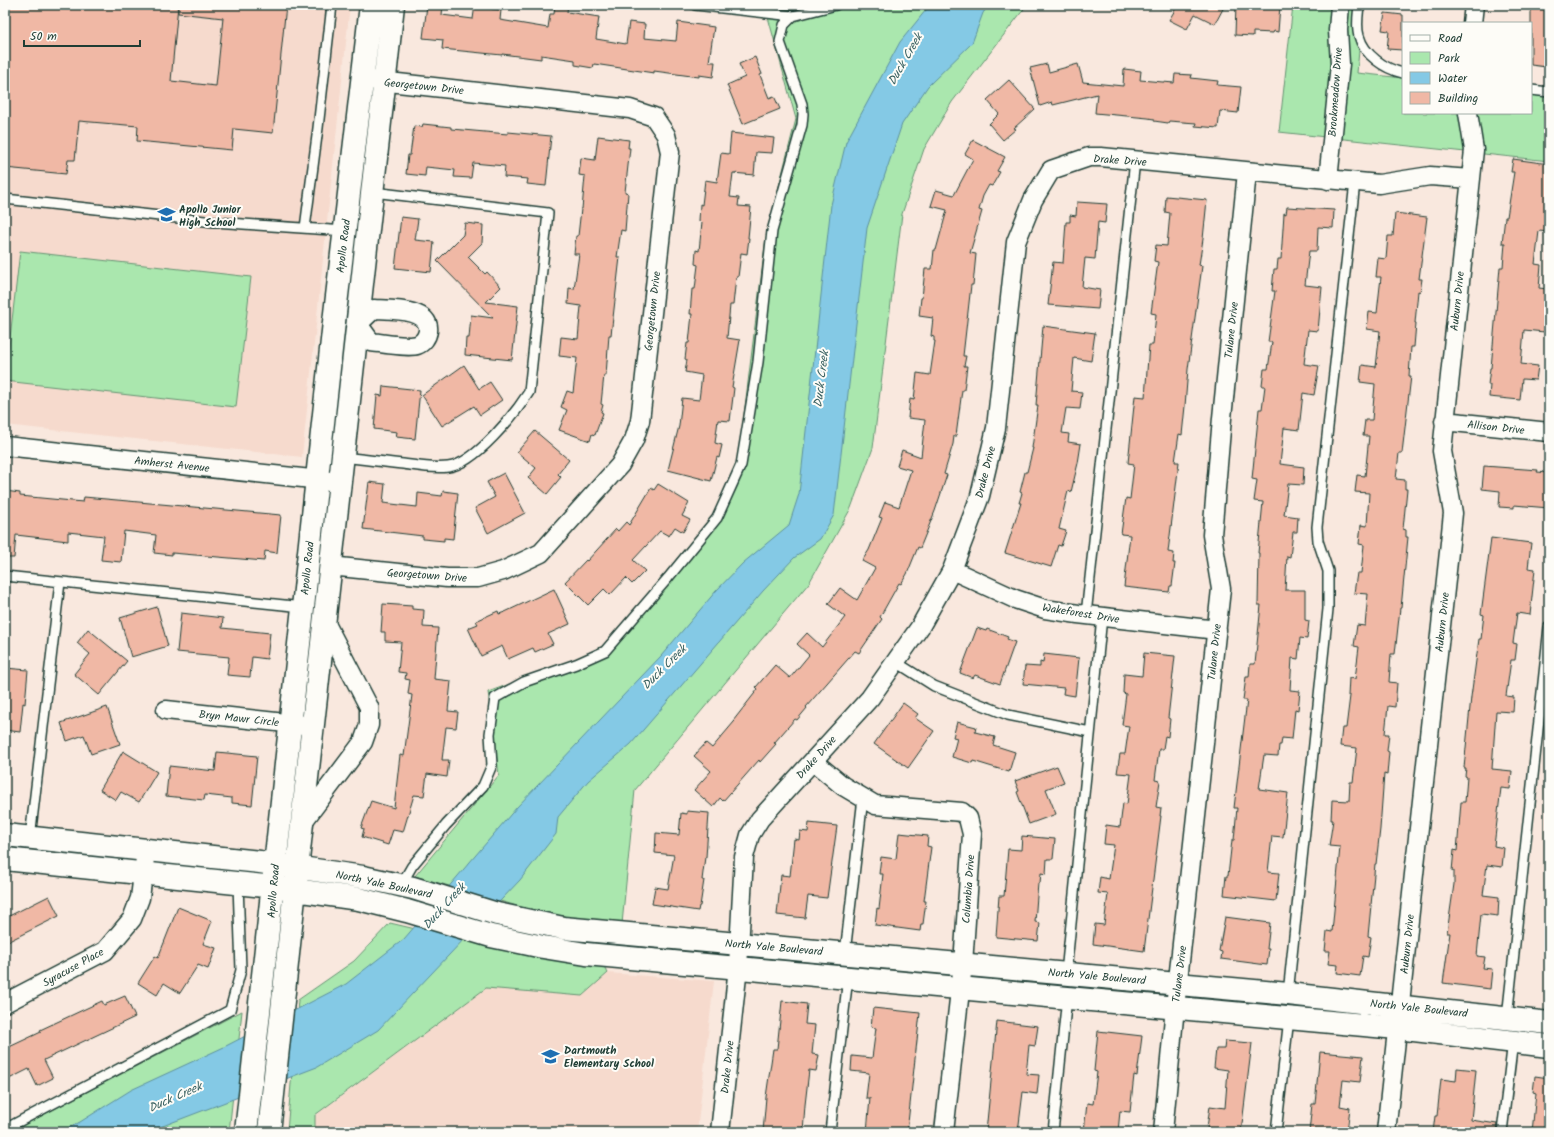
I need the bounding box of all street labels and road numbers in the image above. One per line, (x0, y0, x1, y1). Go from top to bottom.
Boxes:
street label: Brookmeadow Drive (1324, 47, 1348, 138)
street label: Georgetown Drive (383, 74, 465, 100)
street label: Drake Drive (1093, 150, 1147, 172)
street label: Apollo Road (332, 218, 356, 274)
street label: Georgetown Drive (640, 270, 666, 352)
street label: Auburn Drive (1446, 270, 1470, 332)
street label: Tulane Drive (1220, 301, 1244, 359)
street label: Allison Drive (1466, 416, 1526, 440)
street label: Drake Drive (971, 444, 1001, 500)
street label: Amherst Avenue (133, 452, 211, 478)
street label: Apollo Road (296, 540, 320, 596)
street label: Georgetown Drive (386, 564, 468, 588)
street label: Auburn Drive (1431, 591, 1455, 653)
street label: Wakeforest Drive (1041, 599, 1121, 629)
street label: Tulane Drive (1203, 623, 1227, 681)
street label: Bryn Mawr Circle (198, 706, 280, 732)
street label: Drake Drive (792, 732, 841, 784)
street label: Columbia Drive (958, 854, 980, 924)
street label: Apollo Road (263, 863, 285, 919)
street label: North Yale Boulevard (334, 866, 434, 904)
street label: Auburn Drive (1396, 913, 1420, 975)
street label: North Yale Boulevard (724, 935, 824, 961)
street label: Syracuse Place (40, 944, 107, 992)
street label: Tulane Drive (1168, 945, 1192, 1004)
street label: North Yale Boulevard (1047, 964, 1147, 990)
street label: North Yale Boulevard (1369, 995, 1469, 1023)
street label: Drake Drive (716, 1040, 740, 1095)

